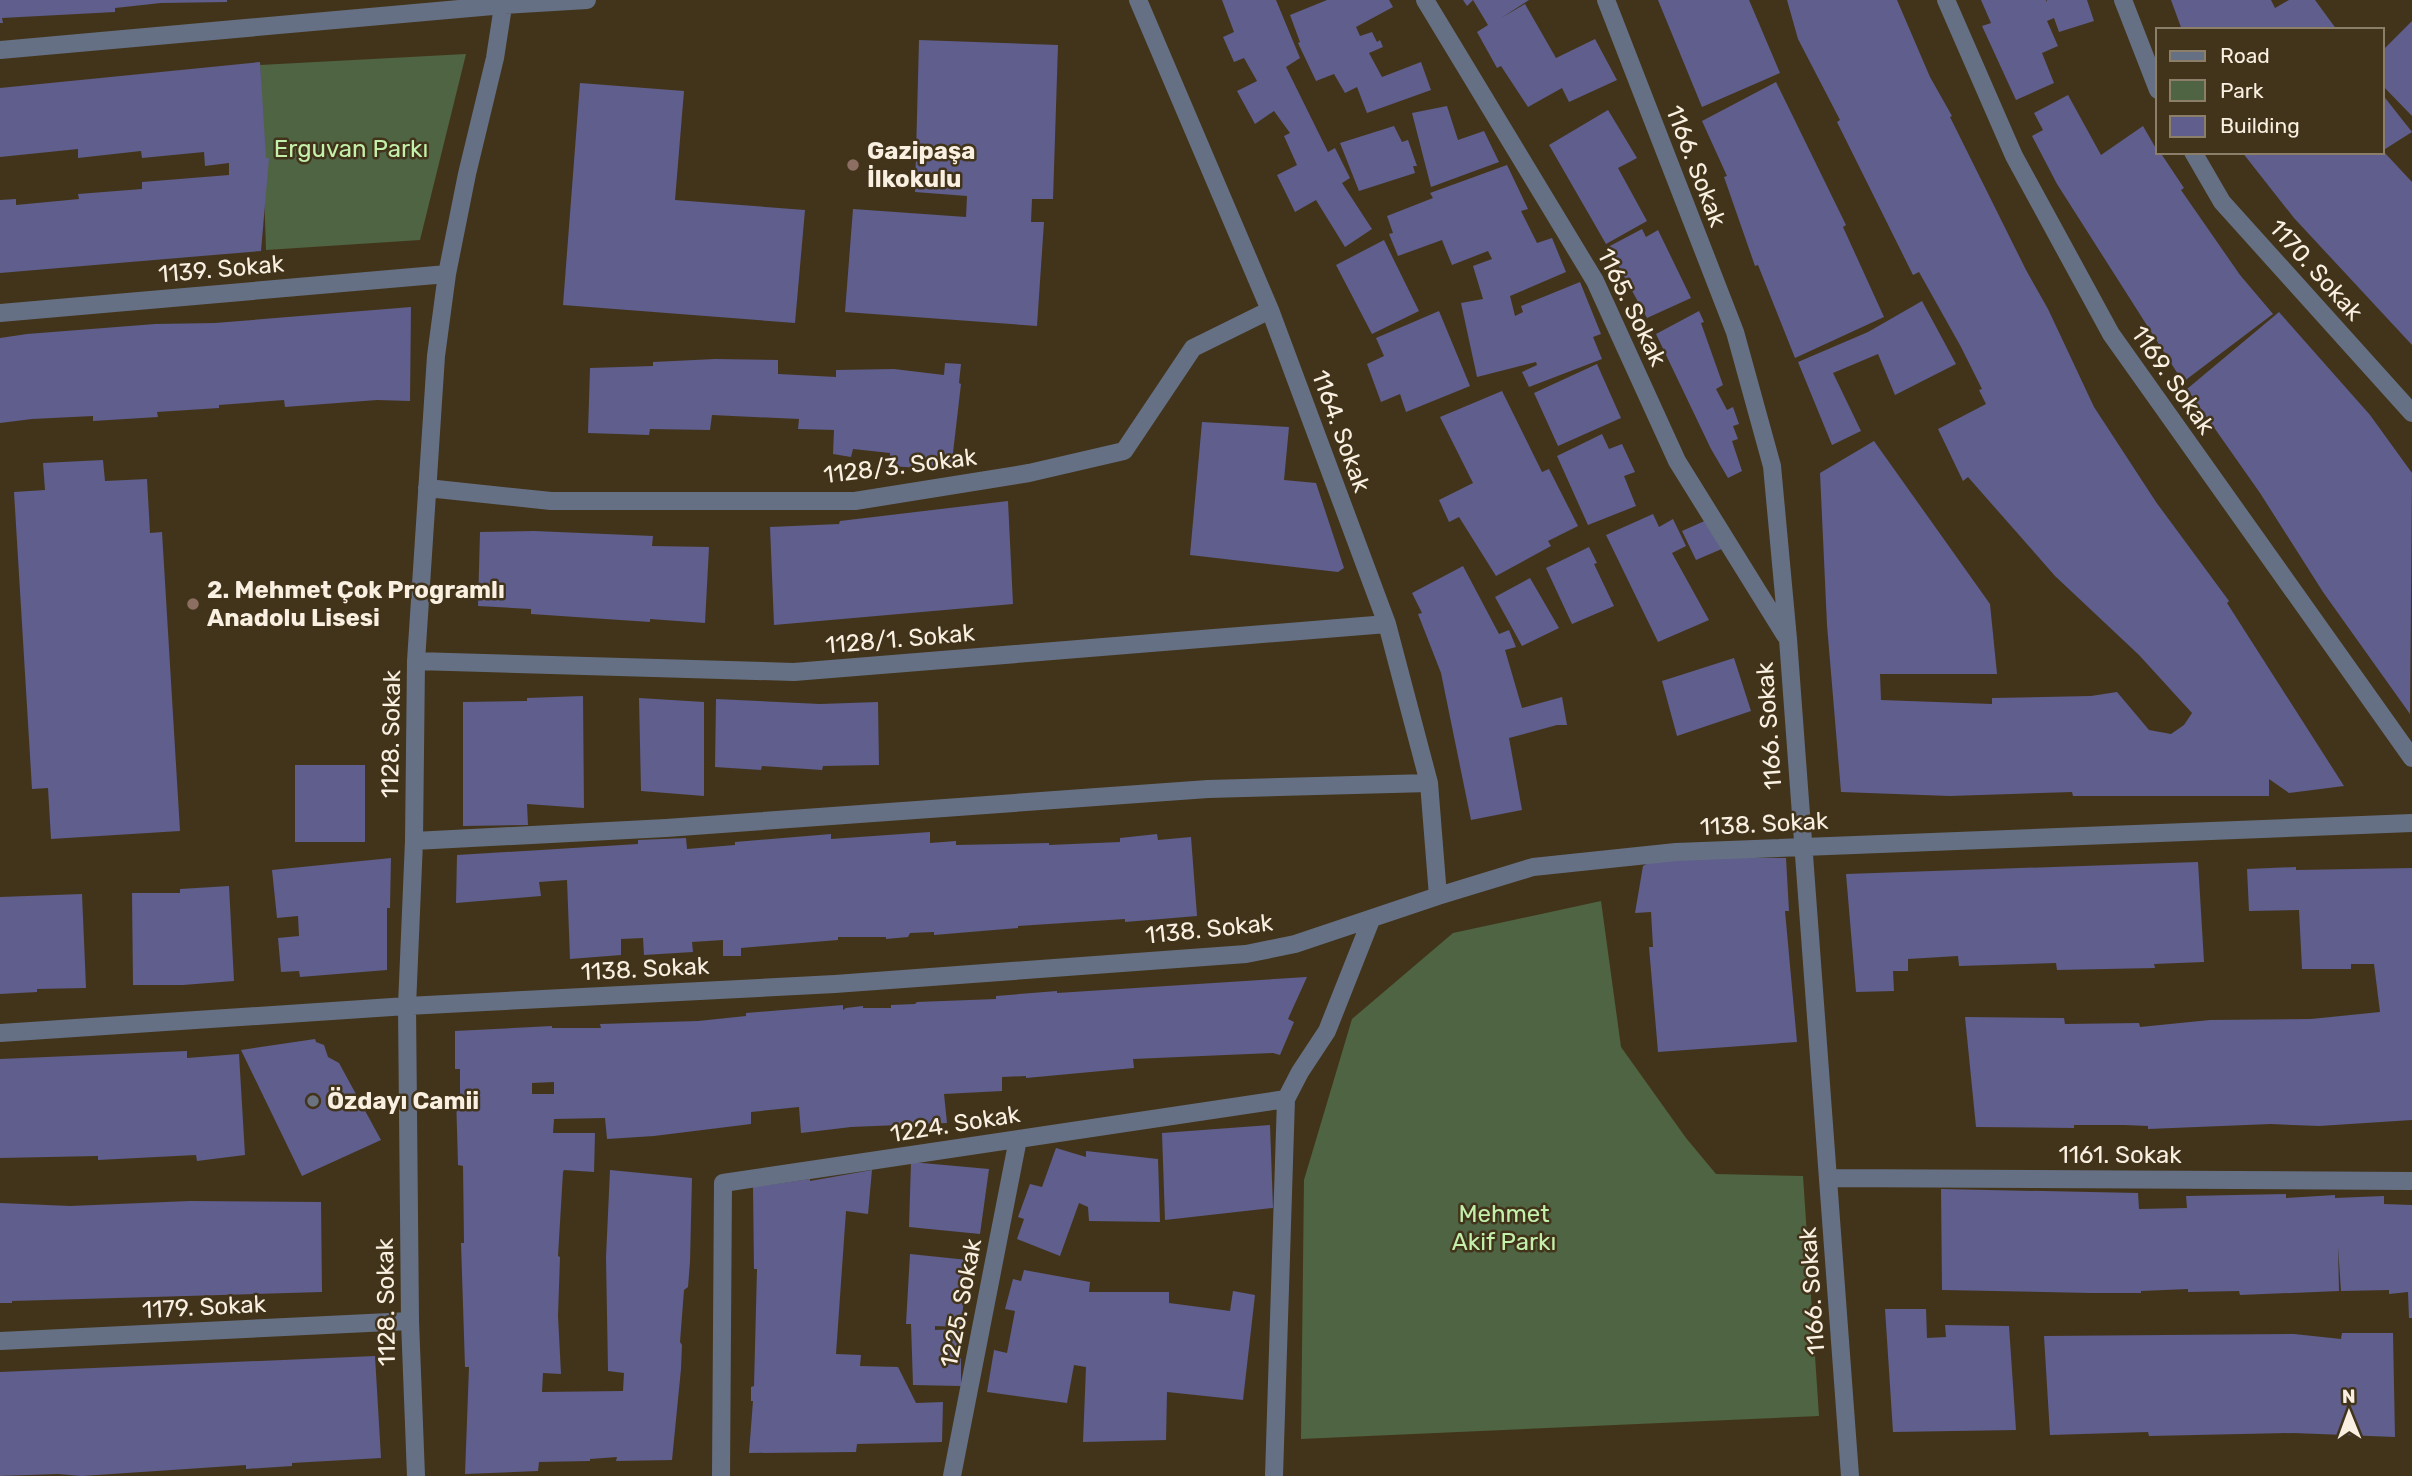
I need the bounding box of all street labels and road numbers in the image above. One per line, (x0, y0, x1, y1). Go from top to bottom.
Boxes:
street label: 1166. Sokak (1660, 101, 1732, 231)
street label: 1170. Sokak (2263, 214, 2369, 327)
street label: 1165. Sokak (1591, 244, 1673, 371)
street label: 1139. Sokak (157, 250, 286, 288)
street label: 1169. Sokak (2125, 320, 2221, 440)
street label: 1164. Sokak (1306, 366, 1376, 496)
street label: 1128/3. Sokak (822, 443, 979, 489)
street label: 1128/1. Sokak (824, 618, 977, 659)
street label: 1166. Sokak (1751, 661, 1787, 791)
street label: 1128. Sokak (376, 669, 406, 798)
street label: 1138. Sokak (1699, 807, 1829, 841)
street label: 1138. Sokak (1144, 908, 1275, 950)
street label: 1138. Sokak (580, 952, 710, 986)
street label: 1224. Sokak (888, 1100, 1023, 1148)
street label: 1161. Sokak (2058, 1141, 2182, 1169)
street label: 1166. Sokak (1794, 1226, 1830, 1356)
street label: 1225. Sokak (935, 1235, 987, 1370)
street label: 1128. Sokak (371, 1237, 401, 1366)
street label: 1179. Sokak (141, 1290, 267, 1324)

